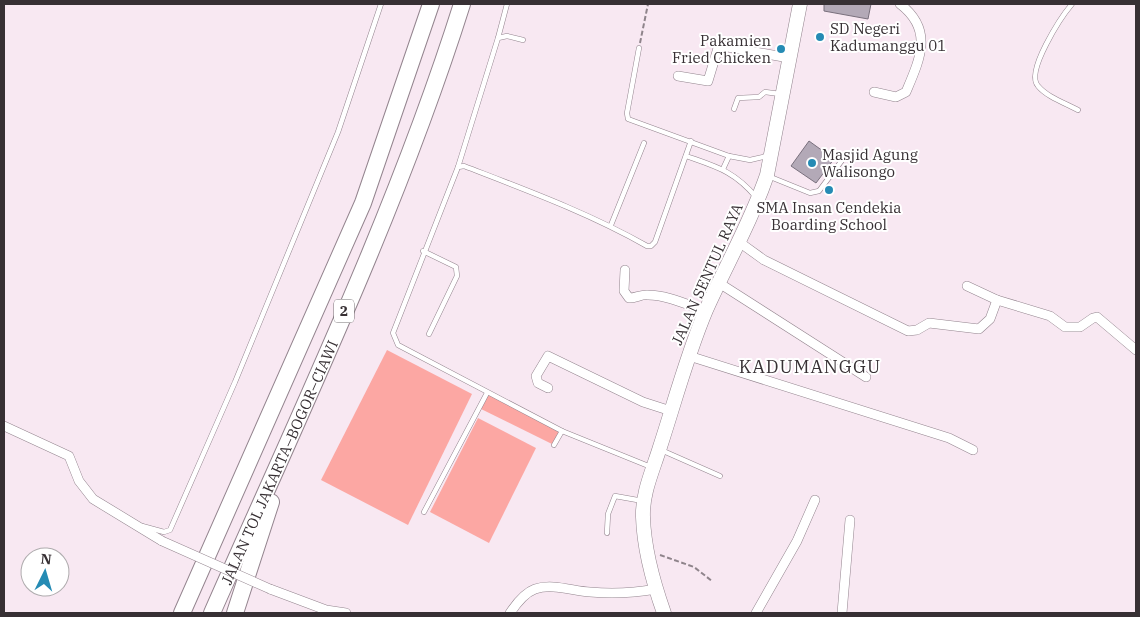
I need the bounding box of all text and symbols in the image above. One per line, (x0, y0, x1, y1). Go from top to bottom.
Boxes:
place label: SD Negeri Kadumanggu 01 (830, 19, 946, 55)
place label: Pakamien Fried Chicken (672, 31, 771, 67)
marker: SD Negeri Kadumanggu 01 (814, 31, 826, 43)
marker: Pakamien Fried Chicken (775, 43, 787, 55)
place label: Masjid Agung Walisongo (822, 145, 918, 181)
marker: Masjid Agung Walisongo (806, 157, 818, 169)
marker: SMA Insan Cendekia Boarding School (823, 184, 835, 196)
place label: SMA Insan Cendekia Boarding School (756, 198, 902, 234)
street label: JALAN SENTUL RAYA (667, 199, 747, 348)
road number: 2 (334, 300, 354, 322)
street label: JALAN TOL JAKARTA–BOGOR–CIAWI (216, 337, 341, 587)
district label: KADUMANGGU (739, 355, 881, 378)
north arrow (20, 547, 70, 597)
text: N (40, 550, 52, 568)

